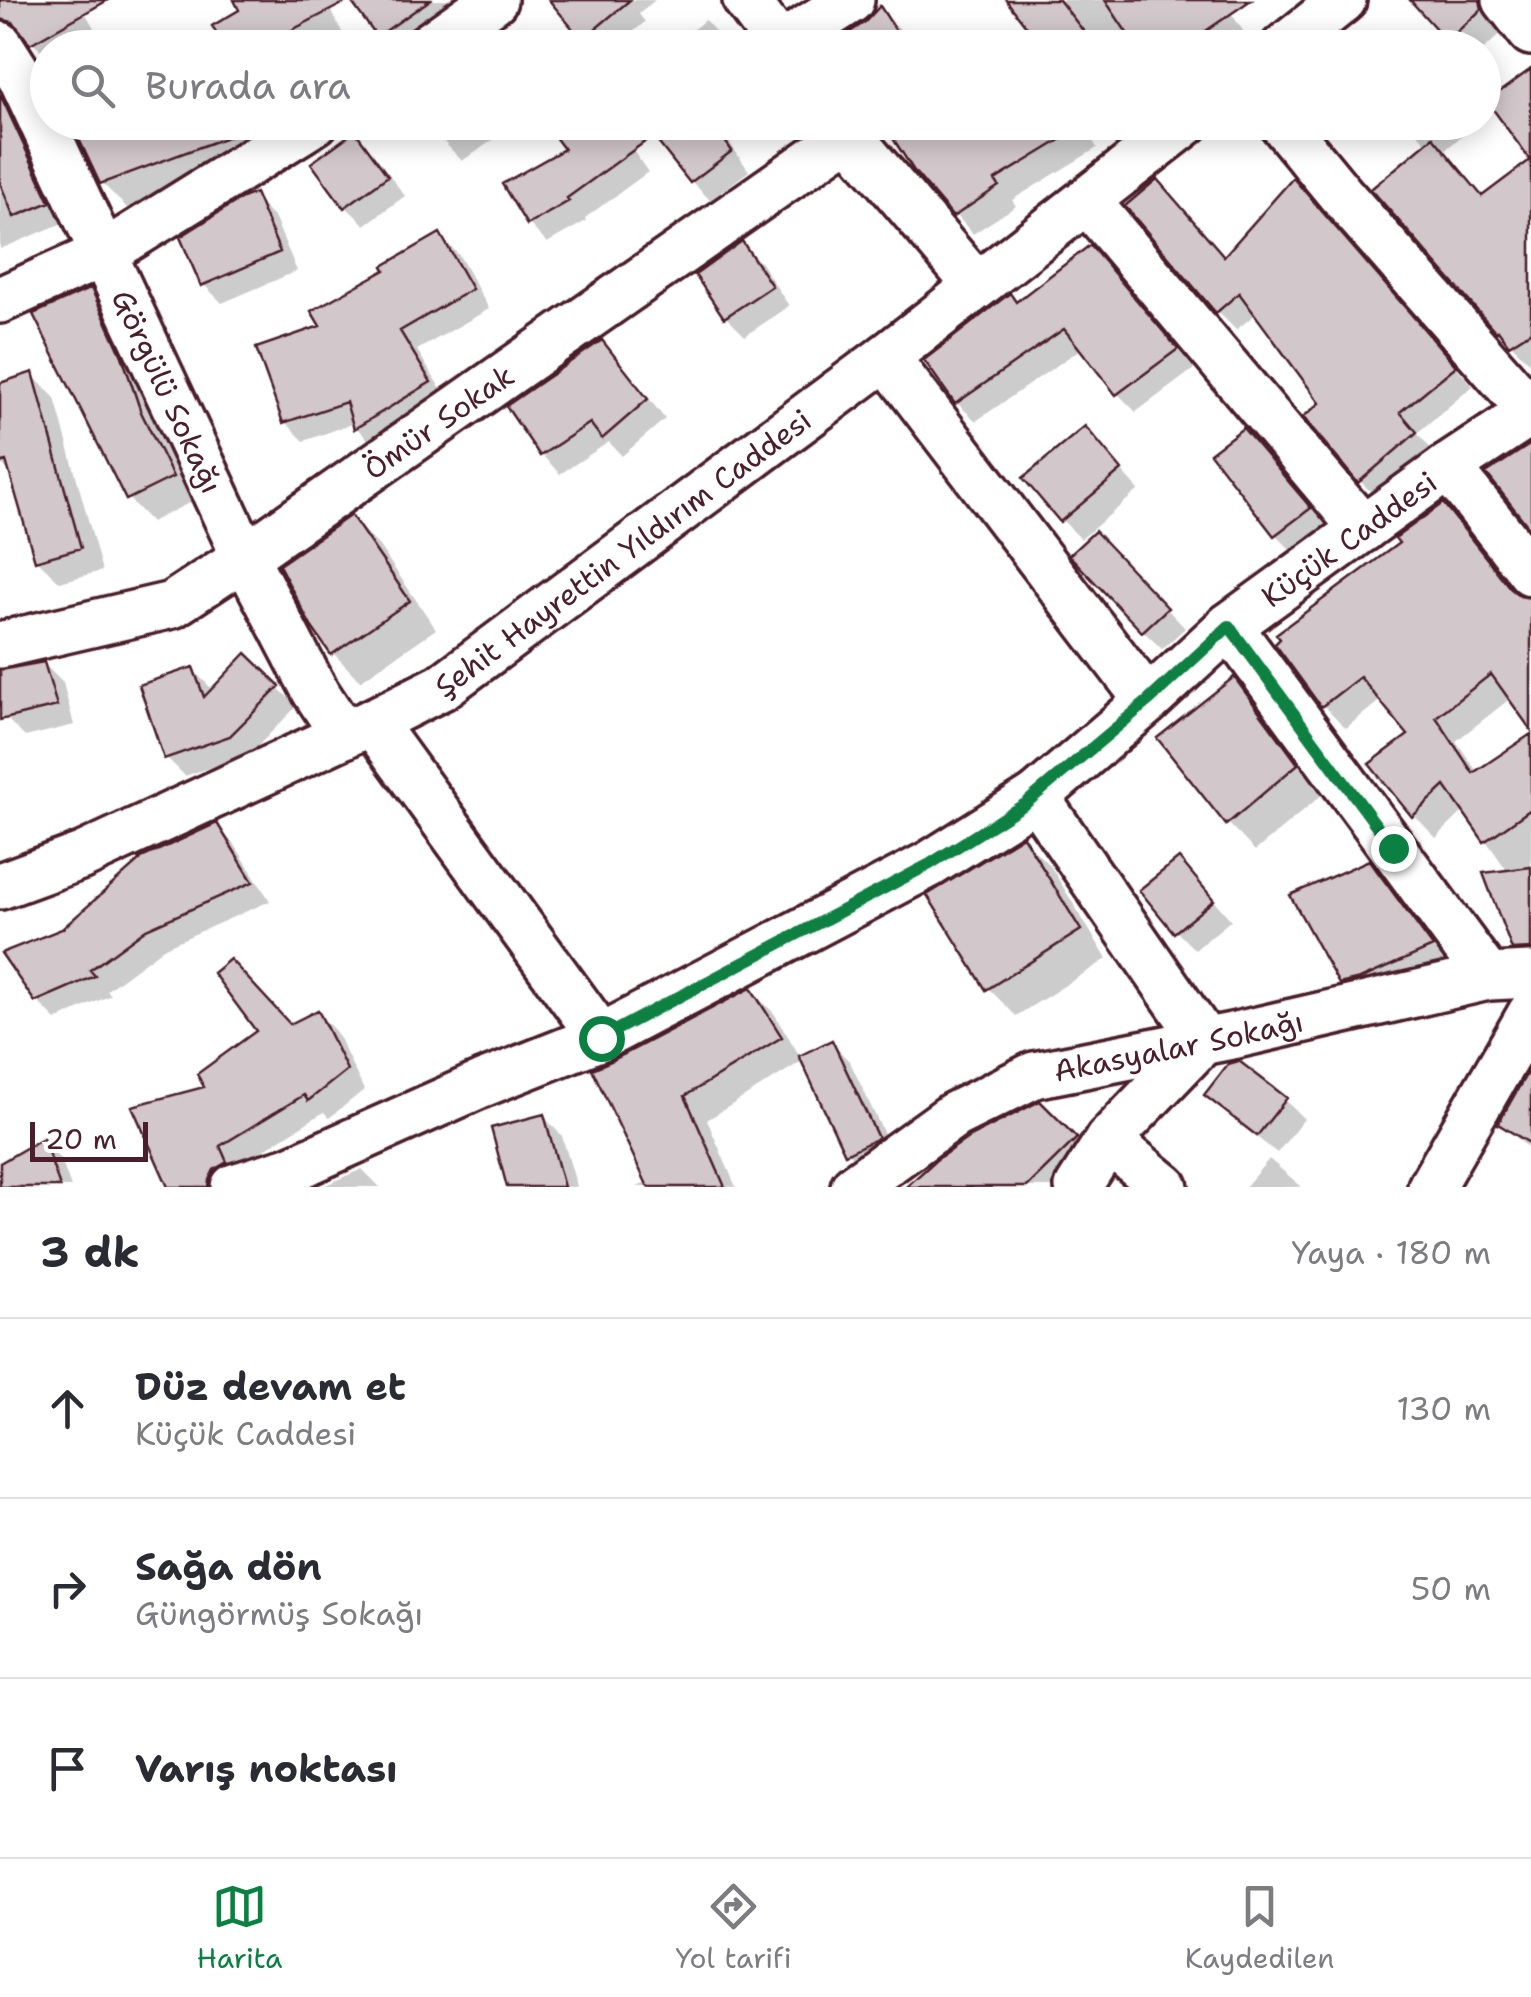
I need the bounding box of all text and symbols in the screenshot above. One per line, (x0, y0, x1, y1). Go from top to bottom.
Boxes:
search box (30, 30, 1501, 140)
icon: search (65, 58, 120, 113)
text: Burada ara (145, 60, 351, 111)
street label: Görgülü Sokağı (102, 283, 233, 500)
street label: Ömür Sokak (355, 355, 522, 489)
street label: Şehit Hayrettin Yıldırım Caddesi (426, 399, 819, 706)
street label: Küçük Caddesi (1253, 461, 1445, 617)
route end (1371, 826, 1417, 872)
street label: Akasyalar Sokağı (1050, 1000, 1307, 1091)
route start (579, 1016, 625, 1062)
scale bar (30, 1117, 148, 1162)
text: 20 m (45, 1120, 117, 1158)
text: 3 dk (40, 1224, 140, 1280)
text: Yaya · 180 m (1292, 1231, 1491, 1274)
text: Düz devam et (135, 1361, 406, 1412)
icon: ahead (40, 1381, 95, 1436)
text: 130 m (1396, 1387, 1491, 1430)
text: Küçük Caddesi (135, 1412, 356, 1455)
text: Sağa dön (135, 1541, 322, 1592)
icon: right (40, 1561, 95, 1616)
text: 50 m (1411, 1567, 1491, 1610)
text: Güngörmüş Sokağı (135, 1592, 423, 1635)
icon: arrive (40, 1741, 95, 1796)
text: Varış noktası (135, 1743, 398, 1794)
tab: Harita (197, 1879, 283, 1977)
tab: Yol tarifi (676, 1879, 792, 1977)
tab: Kaydedilen (1185, 1879, 1334, 1977)

